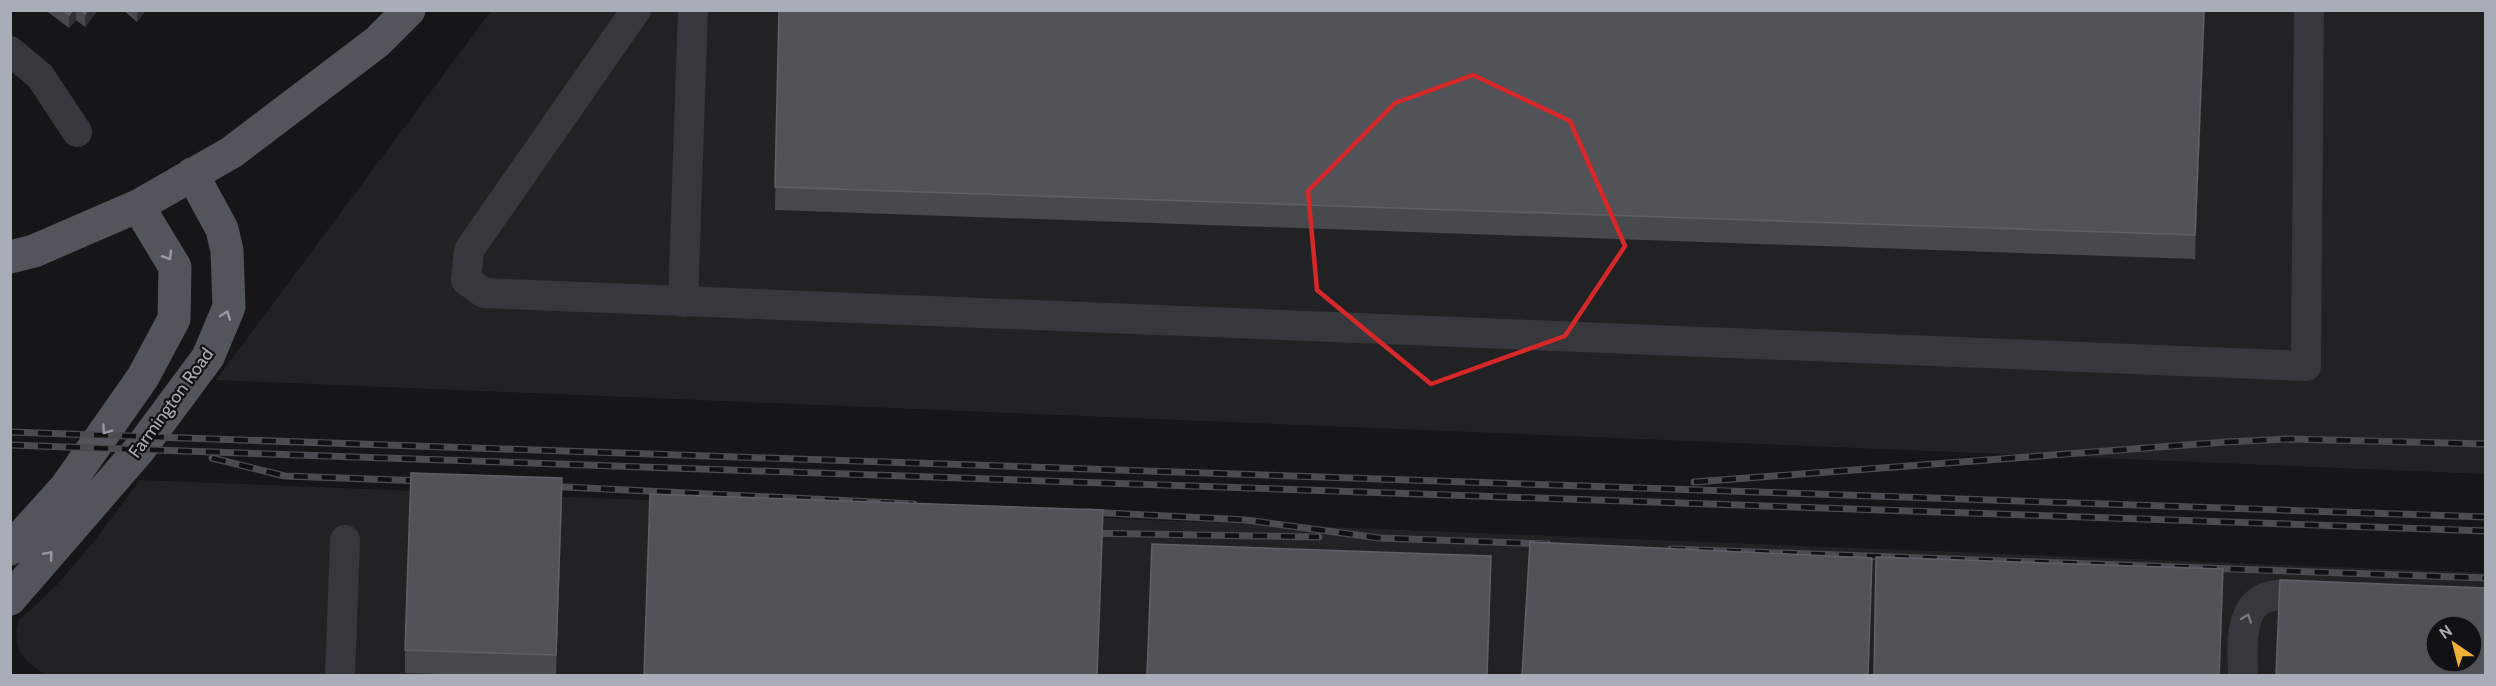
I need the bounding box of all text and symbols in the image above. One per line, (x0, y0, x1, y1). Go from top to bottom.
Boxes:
one-way arrow (161, 250, 173, 260)
one-way arrow (218, 310, 231, 321)
street label: Farmington Road (124, 344, 218, 462)
one-way arrow (102, 423, 113, 434)
one-way arrow (42, 551, 53, 562)
one-way arrow (2240, 613, 2252, 624)
north arrow (2424, 614, 2484, 674)
text: N (2436, 621, 2456, 643)

